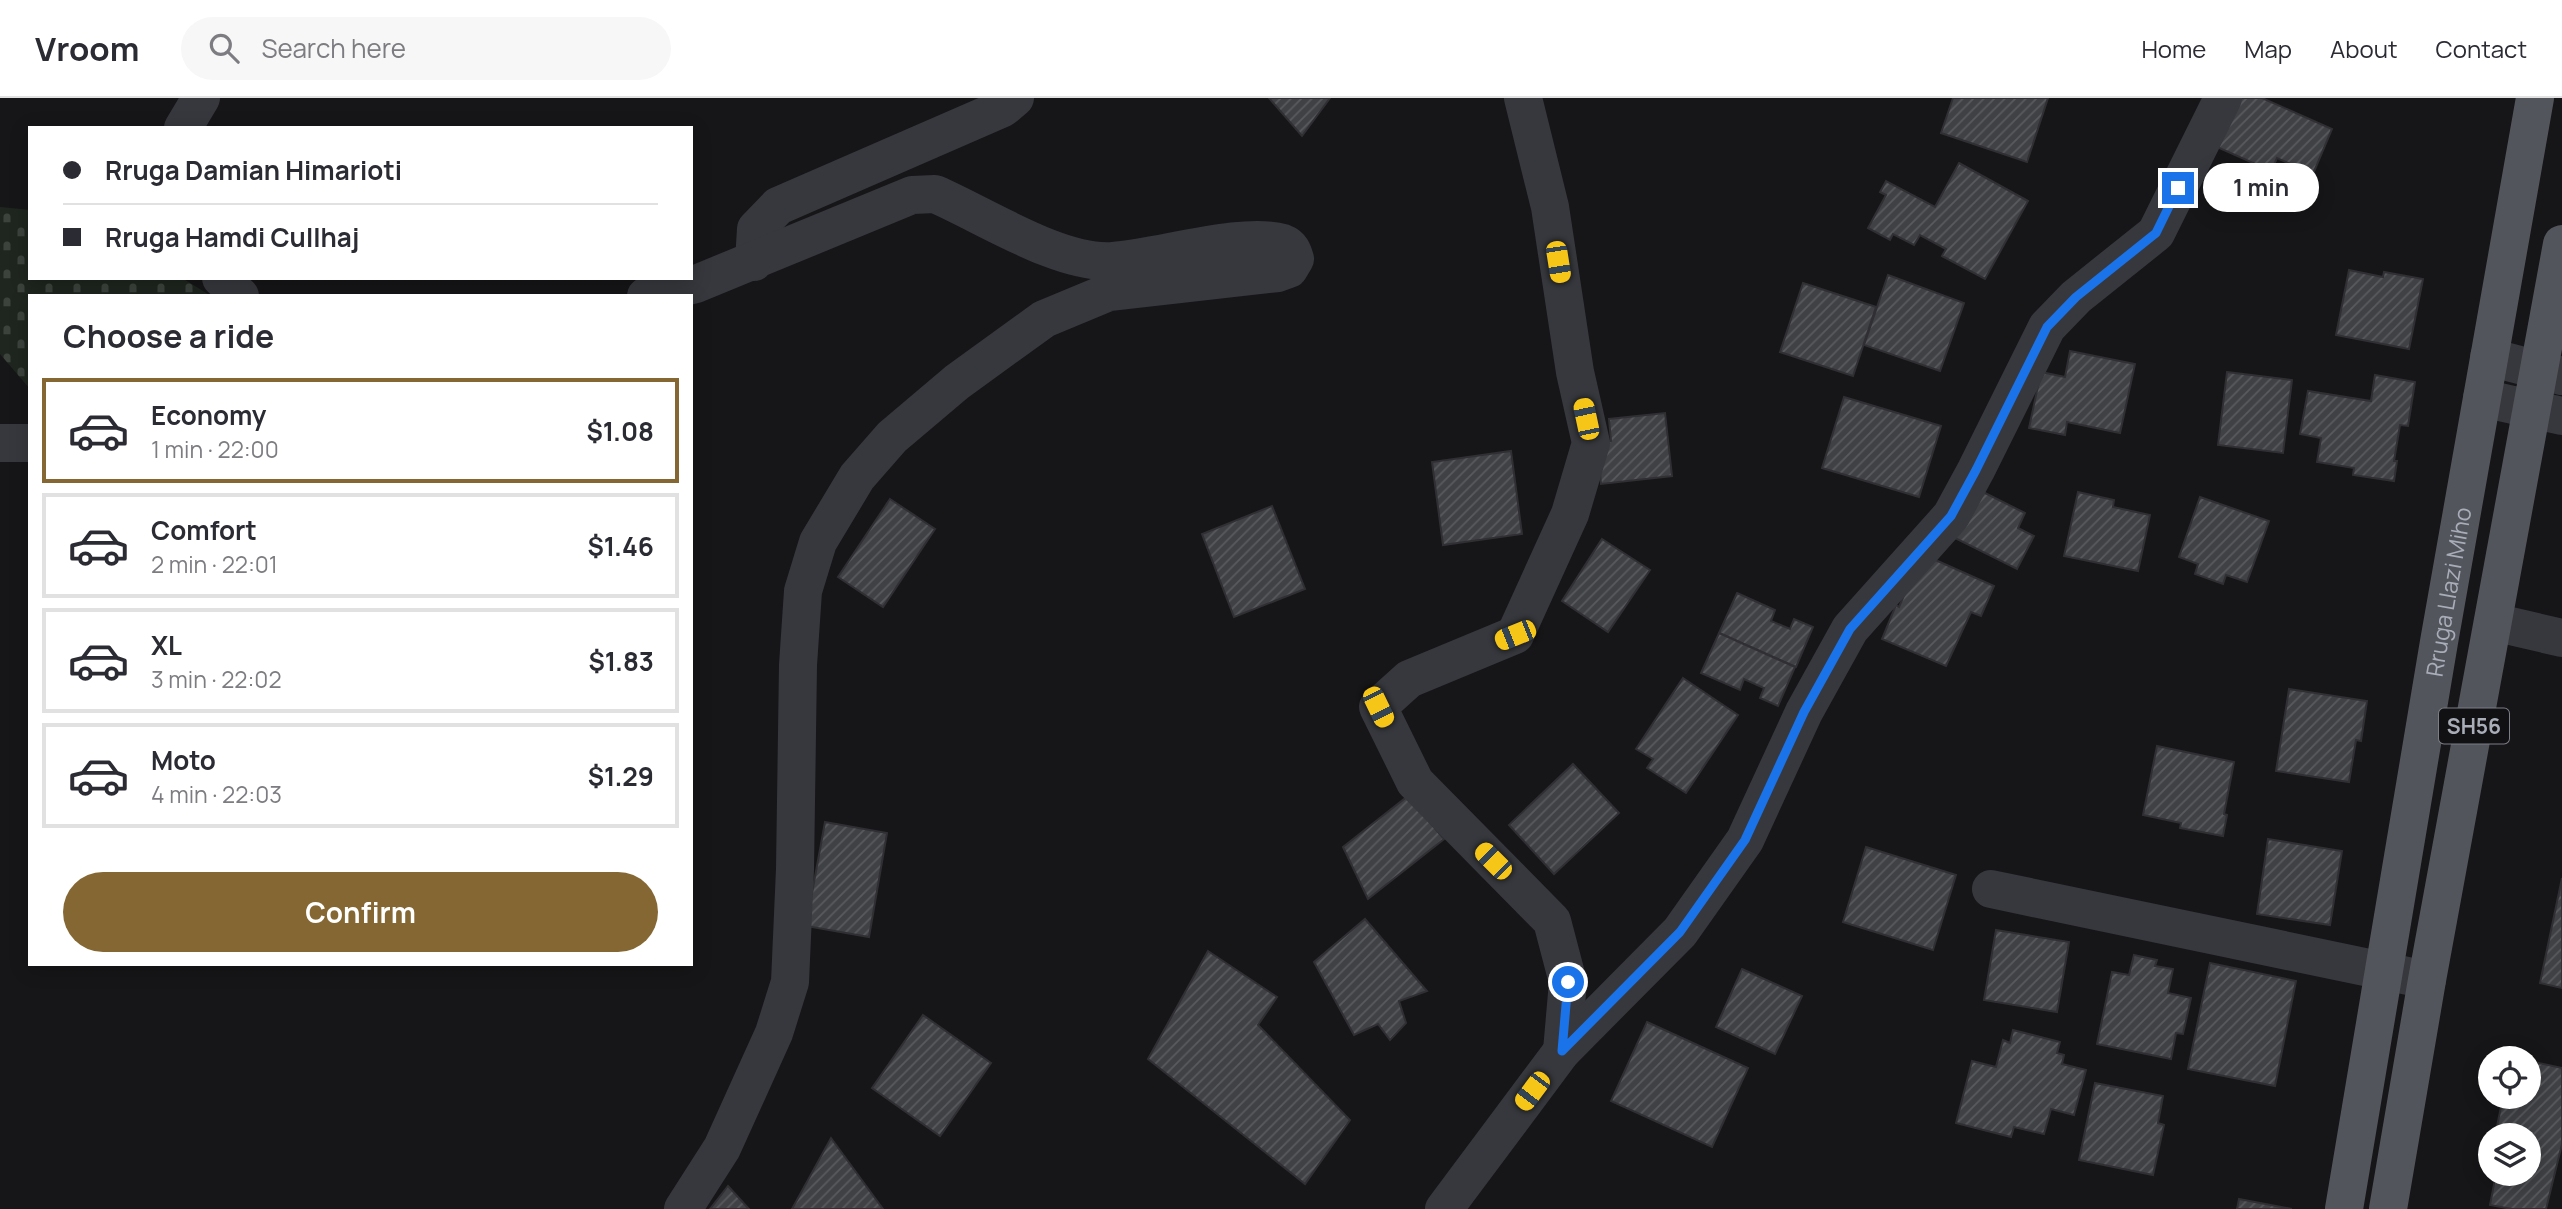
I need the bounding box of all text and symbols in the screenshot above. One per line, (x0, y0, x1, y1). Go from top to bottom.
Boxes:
search box (181, 17, 671, 80)
text: Vroom (35, 26, 139, 71)
icon: search (205, 29, 243, 67)
text: Search here (261, 30, 406, 66)
text: Home (2141, 32, 2206, 65)
text: Map (2244, 32, 2292, 65)
text: About (2330, 32, 2398, 65)
text: Contact (2436, 32, 2527, 65)
text: Rruga Damian Himarioti (105, 152, 402, 188)
callout: 1 min (2202, 164, 2318, 212)
text: 1 min (2233, 171, 2289, 203)
route end (2162, 172, 2194, 204)
text: Rruga Hamdi Cullhaj (105, 219, 359, 255)
car (1545, 240, 1572, 284)
text: Choose a ride (63, 314, 274, 358)
car (1572, 396, 1601, 442)
text: Economy (151, 397, 266, 433)
icon: car (67, 399, 130, 462)
text: $1.08 (586, 413, 654, 449)
text: 1 min · 22:00 (151, 433, 279, 465)
street label: Rruga Llazi Miho (2417, 504, 2479, 679)
text: Comfort (151, 512, 257, 548)
icon: car (67, 514, 130, 577)
text: $1.46 (587, 528, 654, 564)
text: 2 min · 22:01 (151, 548, 278, 580)
car (1492, 617, 1539, 653)
text: XL (151, 627, 182, 663)
icon: car (67, 629, 130, 692)
text: $1.83 (588, 643, 654, 679)
text: 3 min · 22:02 (151, 663, 282, 695)
car (1360, 684, 1397, 730)
road number: SH56 (2439, 708, 2509, 744)
text: Moto (151, 742, 216, 778)
icon: car (67, 744, 130, 807)
text: $1.29 (588, 758, 654, 794)
text: 4 min · 22:03 (151, 778, 282, 810)
car (1471, 839, 1516, 883)
button: Confirm (63, 872, 658, 952)
route start (1552, 966, 1584, 998)
map controls (2478, 1046, 2541, 1186)
button: locate (2478, 1046, 2541, 1109)
car (1511, 1068, 1554, 1114)
button: layers (2478, 1123, 2541, 1186)

